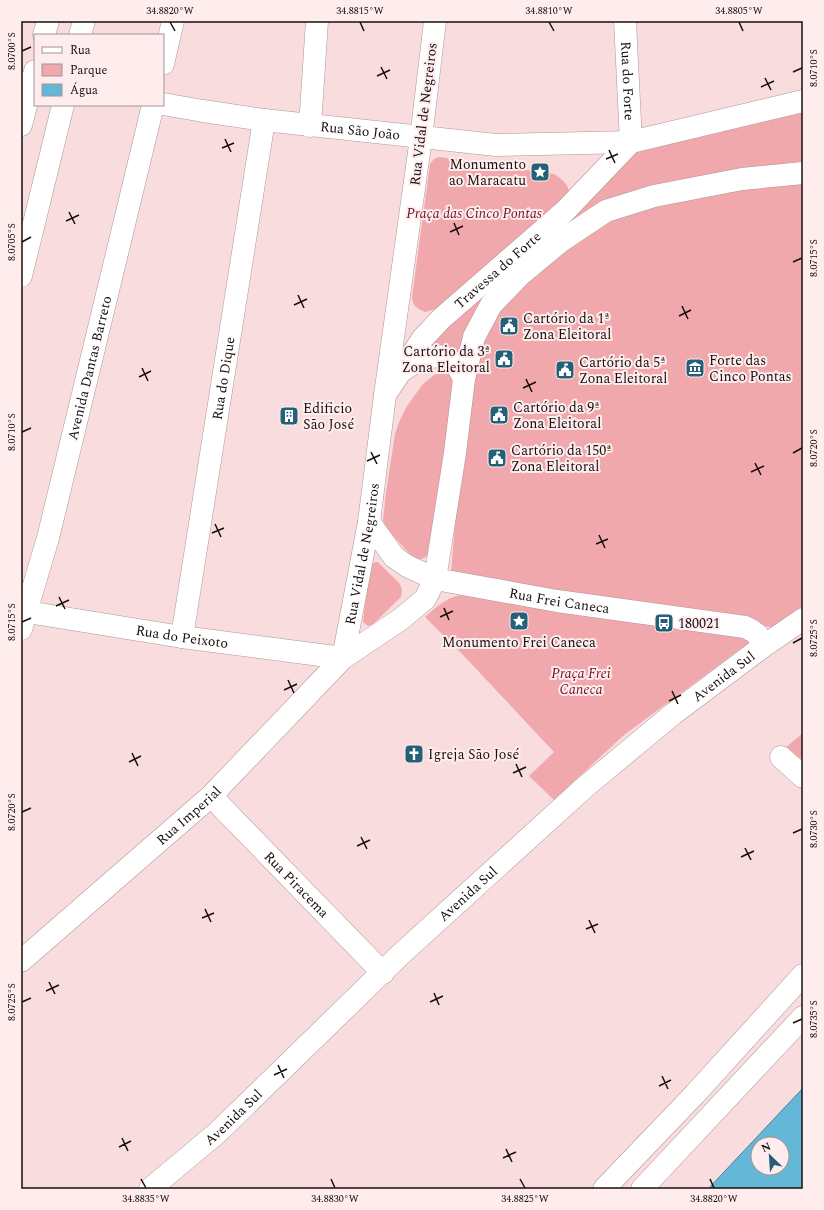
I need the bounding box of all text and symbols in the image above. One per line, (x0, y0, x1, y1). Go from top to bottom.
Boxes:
text: 34.8820°W (146, 3, 194, 19)
text: 34.8815°W (336, 3, 384, 19)
text: 34.8810°W (525, 3, 573, 19)
text: 34.8805°W (715, 3, 763, 19)
text: 8.0700°S (4, 32, 20, 70)
legend (34, 34, 164, 106)
text: Rua (70, 41, 91, 60)
street label: Rua Vidal de Negreiros (404, 41, 443, 187)
street label: Rua do Forte (615, 41, 640, 121)
text: 8.0710°S (806, 49, 822, 87)
text: Parque (70, 61, 107, 80)
text: Água (70, 81, 98, 100)
street label: Rua São João (319, 116, 401, 146)
place label: Monumento ao Maracatu (449, 154, 526, 191)
place icon: Monumento ao Maracatu (529, 161, 551, 183)
park label: Praça das Cinco Pontas (406, 203, 542, 224)
text: 8.0705°S (4, 223, 20, 261)
street label: Travessa do Forte (450, 226, 546, 314)
text: 8.0715°S (806, 239, 822, 277)
street label: Avenida Dantas Barreto (62, 294, 117, 442)
place label: Cartório da 1ª Zona Eleitoral (523, 308, 611, 345)
public building icon: Cartório da 1ª Zona Eleitoral (498, 315, 520, 337)
street label: Rua do Dique (207, 335, 241, 421)
place label: Cartório da 3ª Zona Eleitoral (402, 341, 490, 378)
public building icon: Cartório da 3ª Zona Eleitoral (493, 348, 515, 370)
place label: Forte das Cinco Pontas (709, 350, 792, 387)
place label: Cartório da 5ª Zona Eleitoral (579, 352, 667, 389)
museum icon: Forte das Cinco Pontas (684, 357, 706, 379)
public building icon: Cartório da 5ª Zona Eleitoral (554, 359, 576, 381)
place label: Cartório da 9ª Zona Eleitoral (513, 397, 601, 434)
place label: Edificio São José (303, 398, 354, 435)
public building icon: Cartório da 9ª Zona Eleitoral (488, 404, 510, 426)
building icon: Edificio São José (278, 405, 300, 427)
text: 8.0710°S (4, 413, 20, 451)
text: 8.0720°S (806, 429, 822, 467)
place label: Cartório da 150ª Zona Eleitoral (511, 440, 612, 477)
public building icon: Cartório da 150ª Zona Eleitoral (486, 447, 508, 469)
street label: Rua Vidal de Negreiros (340, 482, 385, 627)
street label: Rua Frei Caneca (507, 583, 611, 619)
text: 8.0715°S (4, 603, 20, 641)
place icon: Monumento Frei Caneca (508, 610, 530, 632)
bus stop icon: 180021 (653, 612, 675, 634)
place label: 180021 (678, 613, 720, 634)
text: 8.0725°S (806, 619, 822, 657)
street label: Rua do Peixoto (134, 620, 229, 654)
place label: Monumento Frei Caneca (442, 632, 596, 653)
street label: Avenida Sul (688, 646, 760, 707)
park label: Praça Frei Caneca (551, 663, 611, 700)
church icon: Igreja São José (403, 743, 425, 765)
place label: Igreja São José (428, 744, 519, 765)
street label: Rua Imperial (152, 781, 226, 850)
text: 8.0720°S (4, 793, 20, 831)
text: 8.0730°S (806, 810, 822, 848)
street label: Rua Piracema (259, 847, 334, 923)
street label: Avenida Sul (434, 861, 502, 926)
text: 8.0725°S (4, 983, 20, 1021)
text: 8.0735°S (806, 1000, 822, 1038)
street label: Avenida Sul (200, 1084, 267, 1150)
north arrow (750, 1136, 790, 1176)
text: N (758, 1138, 774, 1157)
text: 34.8835°W (122, 1191, 170, 1207)
text: 34.8830°W (311, 1191, 359, 1207)
text: 34.8825°W (501, 1191, 549, 1207)
text: 34.8820°W (690, 1191, 738, 1207)

